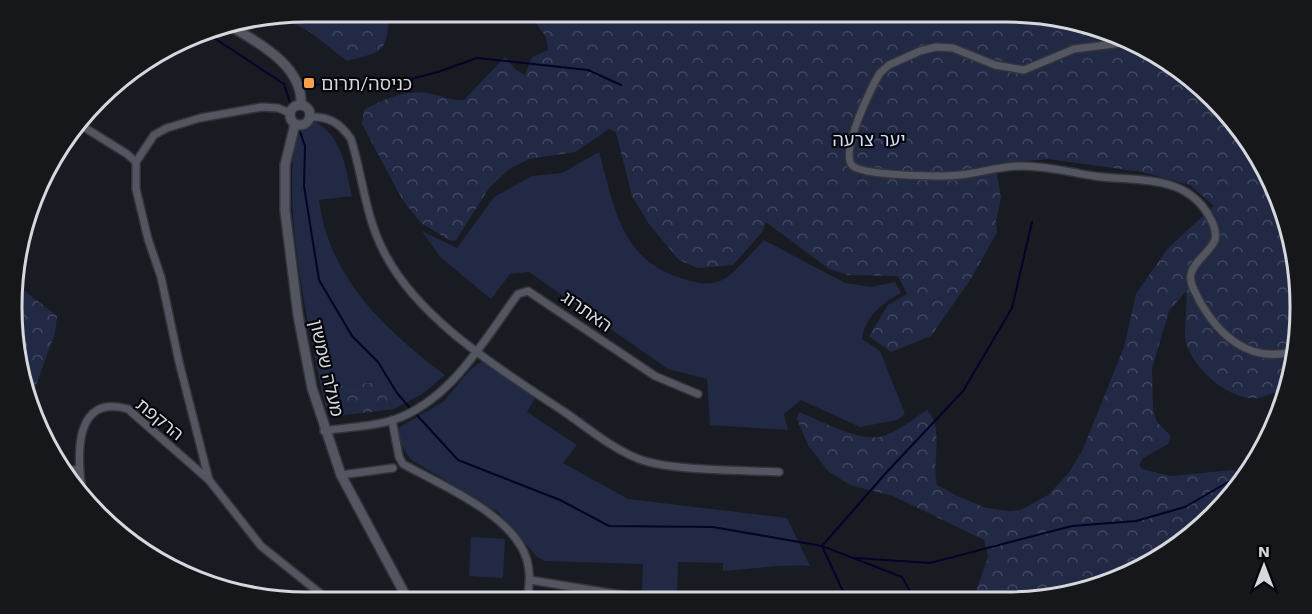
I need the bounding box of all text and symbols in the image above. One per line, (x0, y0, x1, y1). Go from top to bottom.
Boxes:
place label: כניסה/תרום (321, 73, 412, 94)
marker: כניסה/תרום (302, 76, 316, 90)
park label: יער צרעה (833, 129, 905, 150)
street label: האתרוג (558, 286, 616, 336)
street label: מעלה שמשון (306, 317, 348, 419)
street label: הרקפת (132, 393, 188, 445)
north arrow (1234, 536, 1294, 596)
text: N (1258, 542, 1270, 561)

